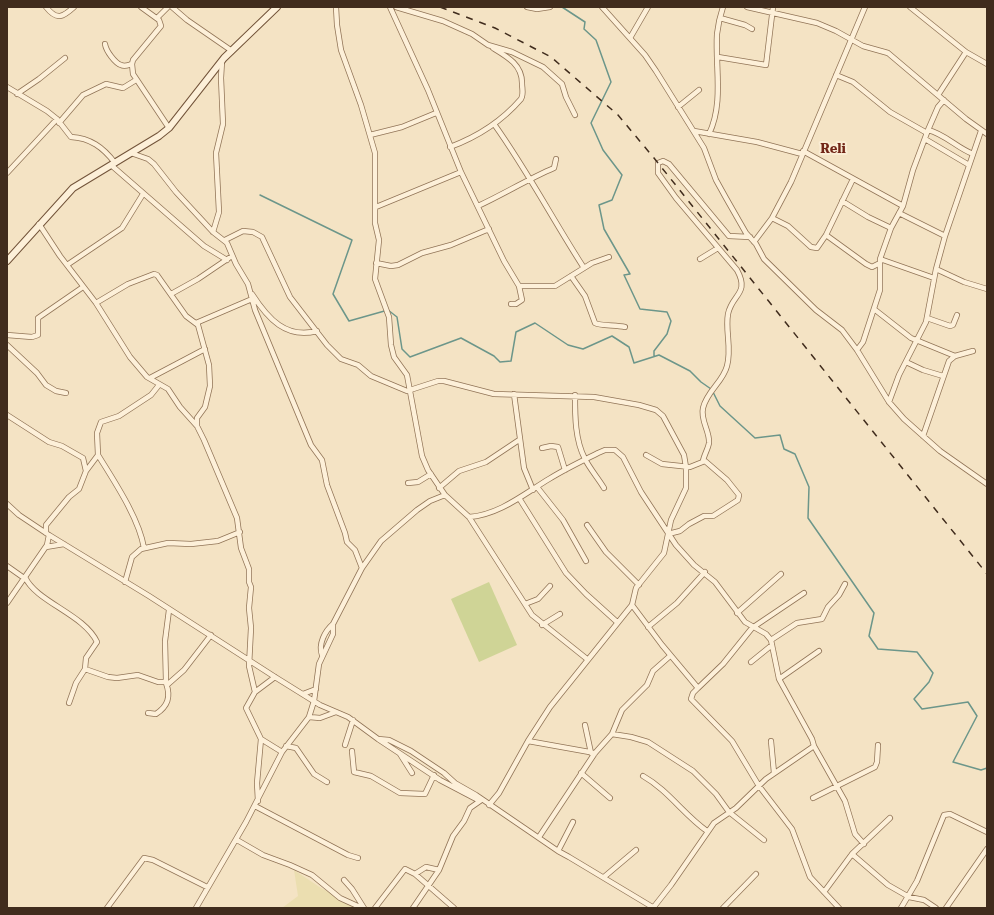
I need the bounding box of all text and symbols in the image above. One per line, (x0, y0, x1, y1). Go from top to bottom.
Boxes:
district label: Reli (820, 141, 846, 157)

